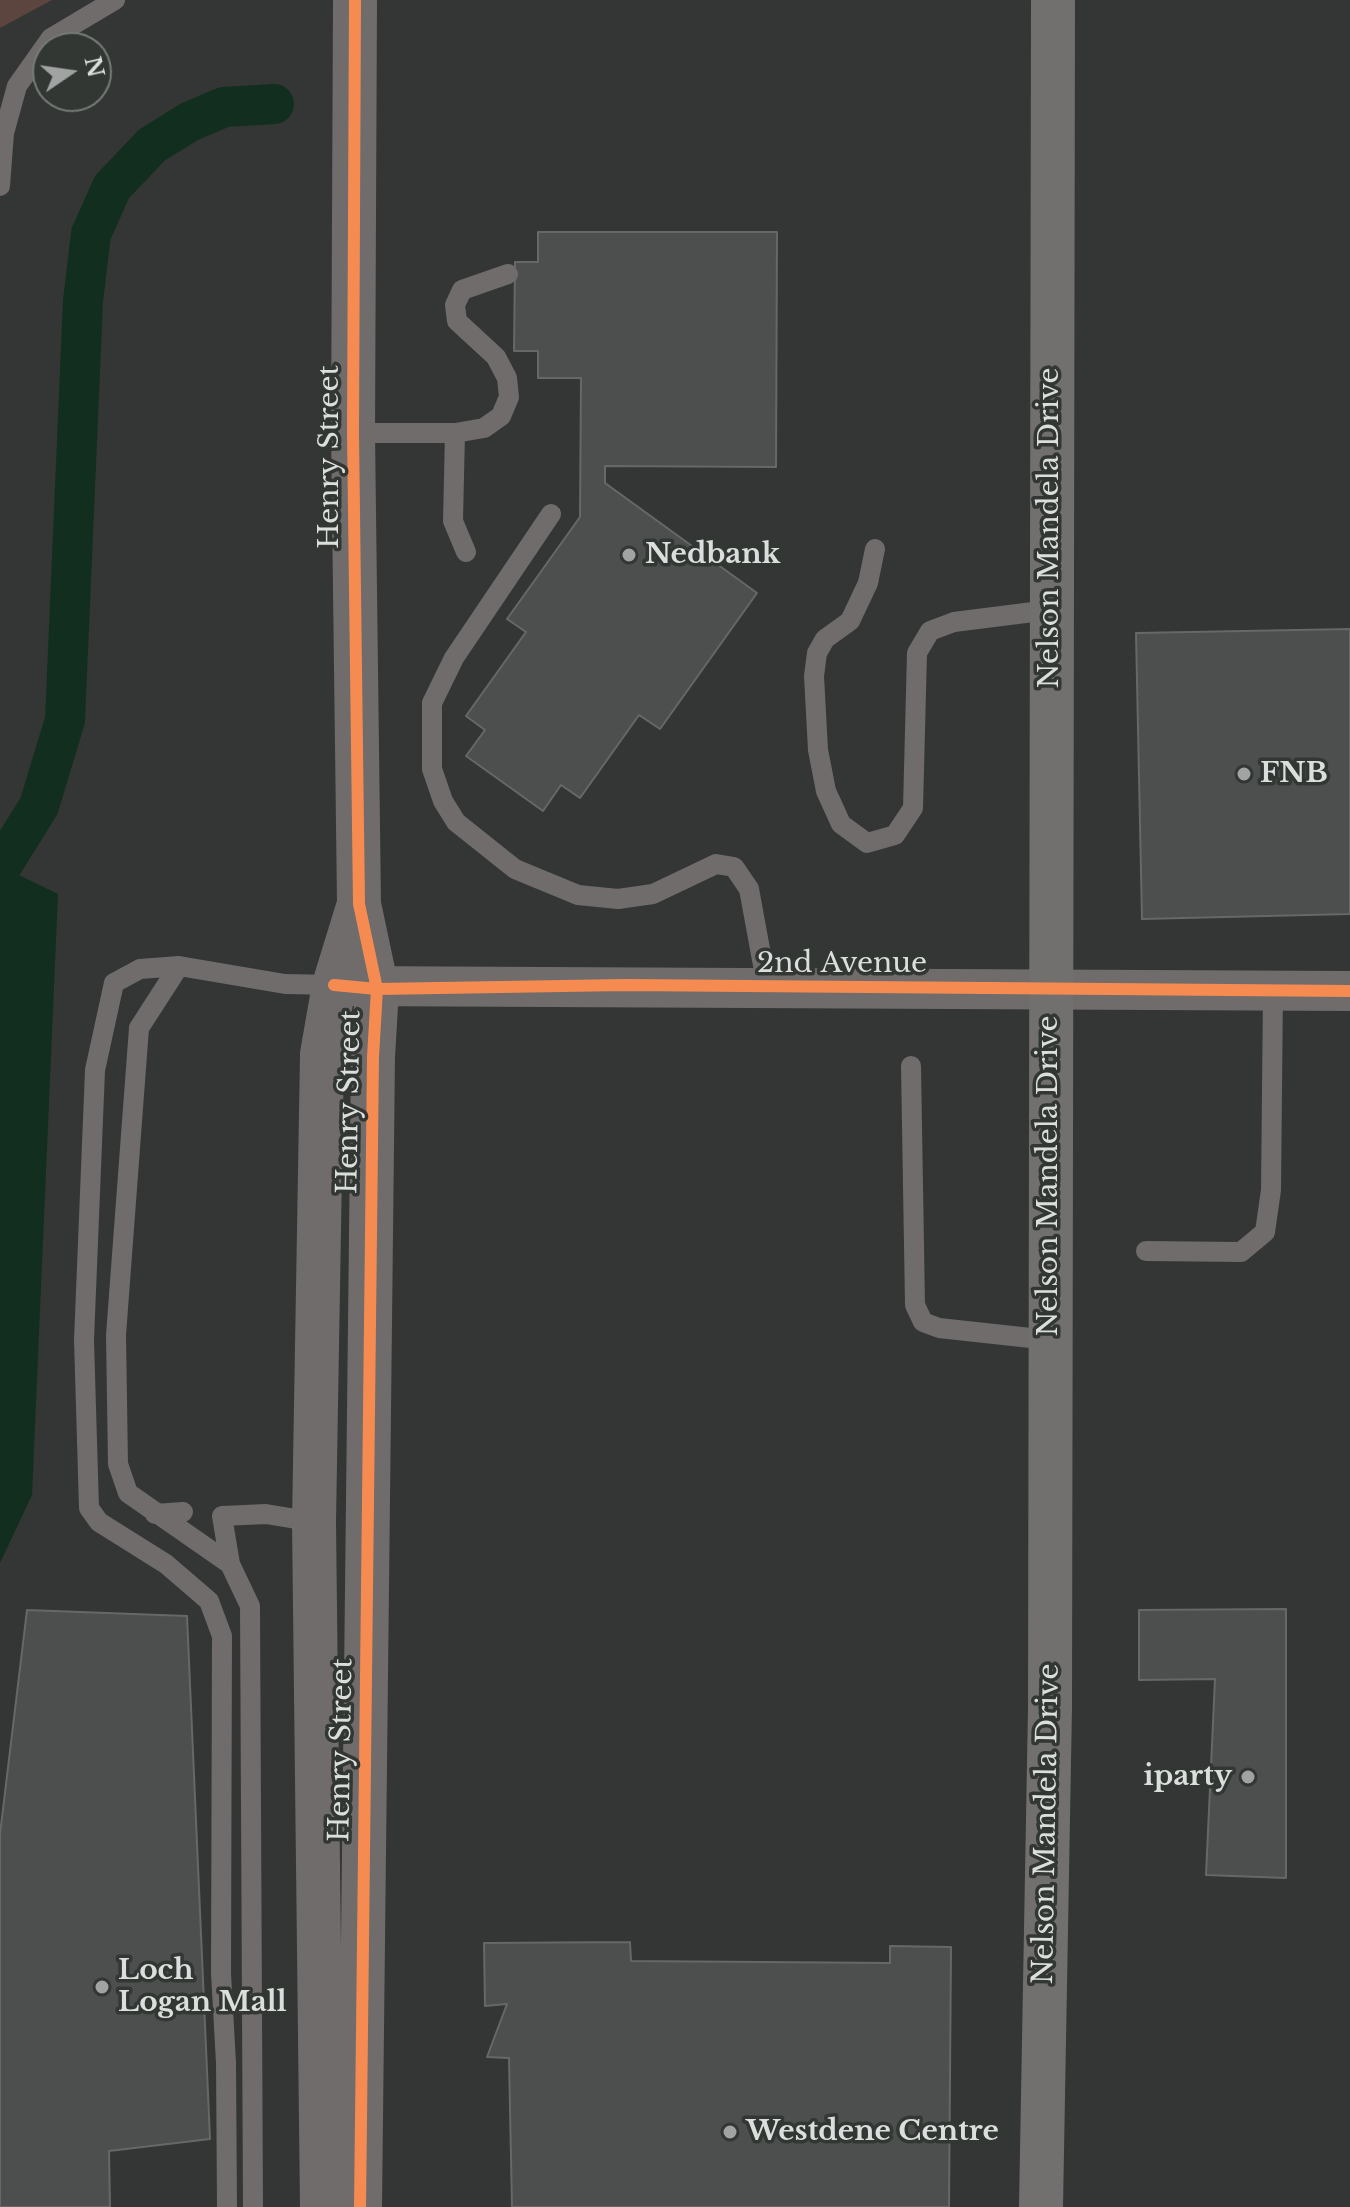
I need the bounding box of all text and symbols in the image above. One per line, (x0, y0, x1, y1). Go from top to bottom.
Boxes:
north arrow (32, 32, 112, 112)
text: N (78, 54, 109, 80)
street label: Henry Street (313, 365, 347, 549)
street label: Nelson Mandela Drive (1033, 368, 1067, 688)
place label: Nedbank (645, 538, 780, 572)
marker: Nedbank (620, 546, 638, 564)
place label: FNB (1260, 757, 1328, 791)
marker: FNB (1235, 765, 1253, 783)
street label: 2nd Avenue (757, 947, 927, 981)
street label: Henry Street (332, 1010, 368, 1194)
street label: Nelson Mandela Drive (1032, 1016, 1066, 1336)
street label: Henry Street (324, 1658, 360, 1842)
street label: Nelson Mandela Drive (1027, 1663, 1067, 1985)
place label: iparty (1144, 1760, 1232, 1794)
marker: iparty (1239, 1768, 1257, 1786)
place label: Loch Logan Mall (118, 1954, 287, 2020)
marker: Loch Logan Mall (93, 1978, 111, 1996)
place label: Westdene Centre (746, 2115, 999, 2149)
marker: Westdene Centre (721, 2123, 739, 2141)

